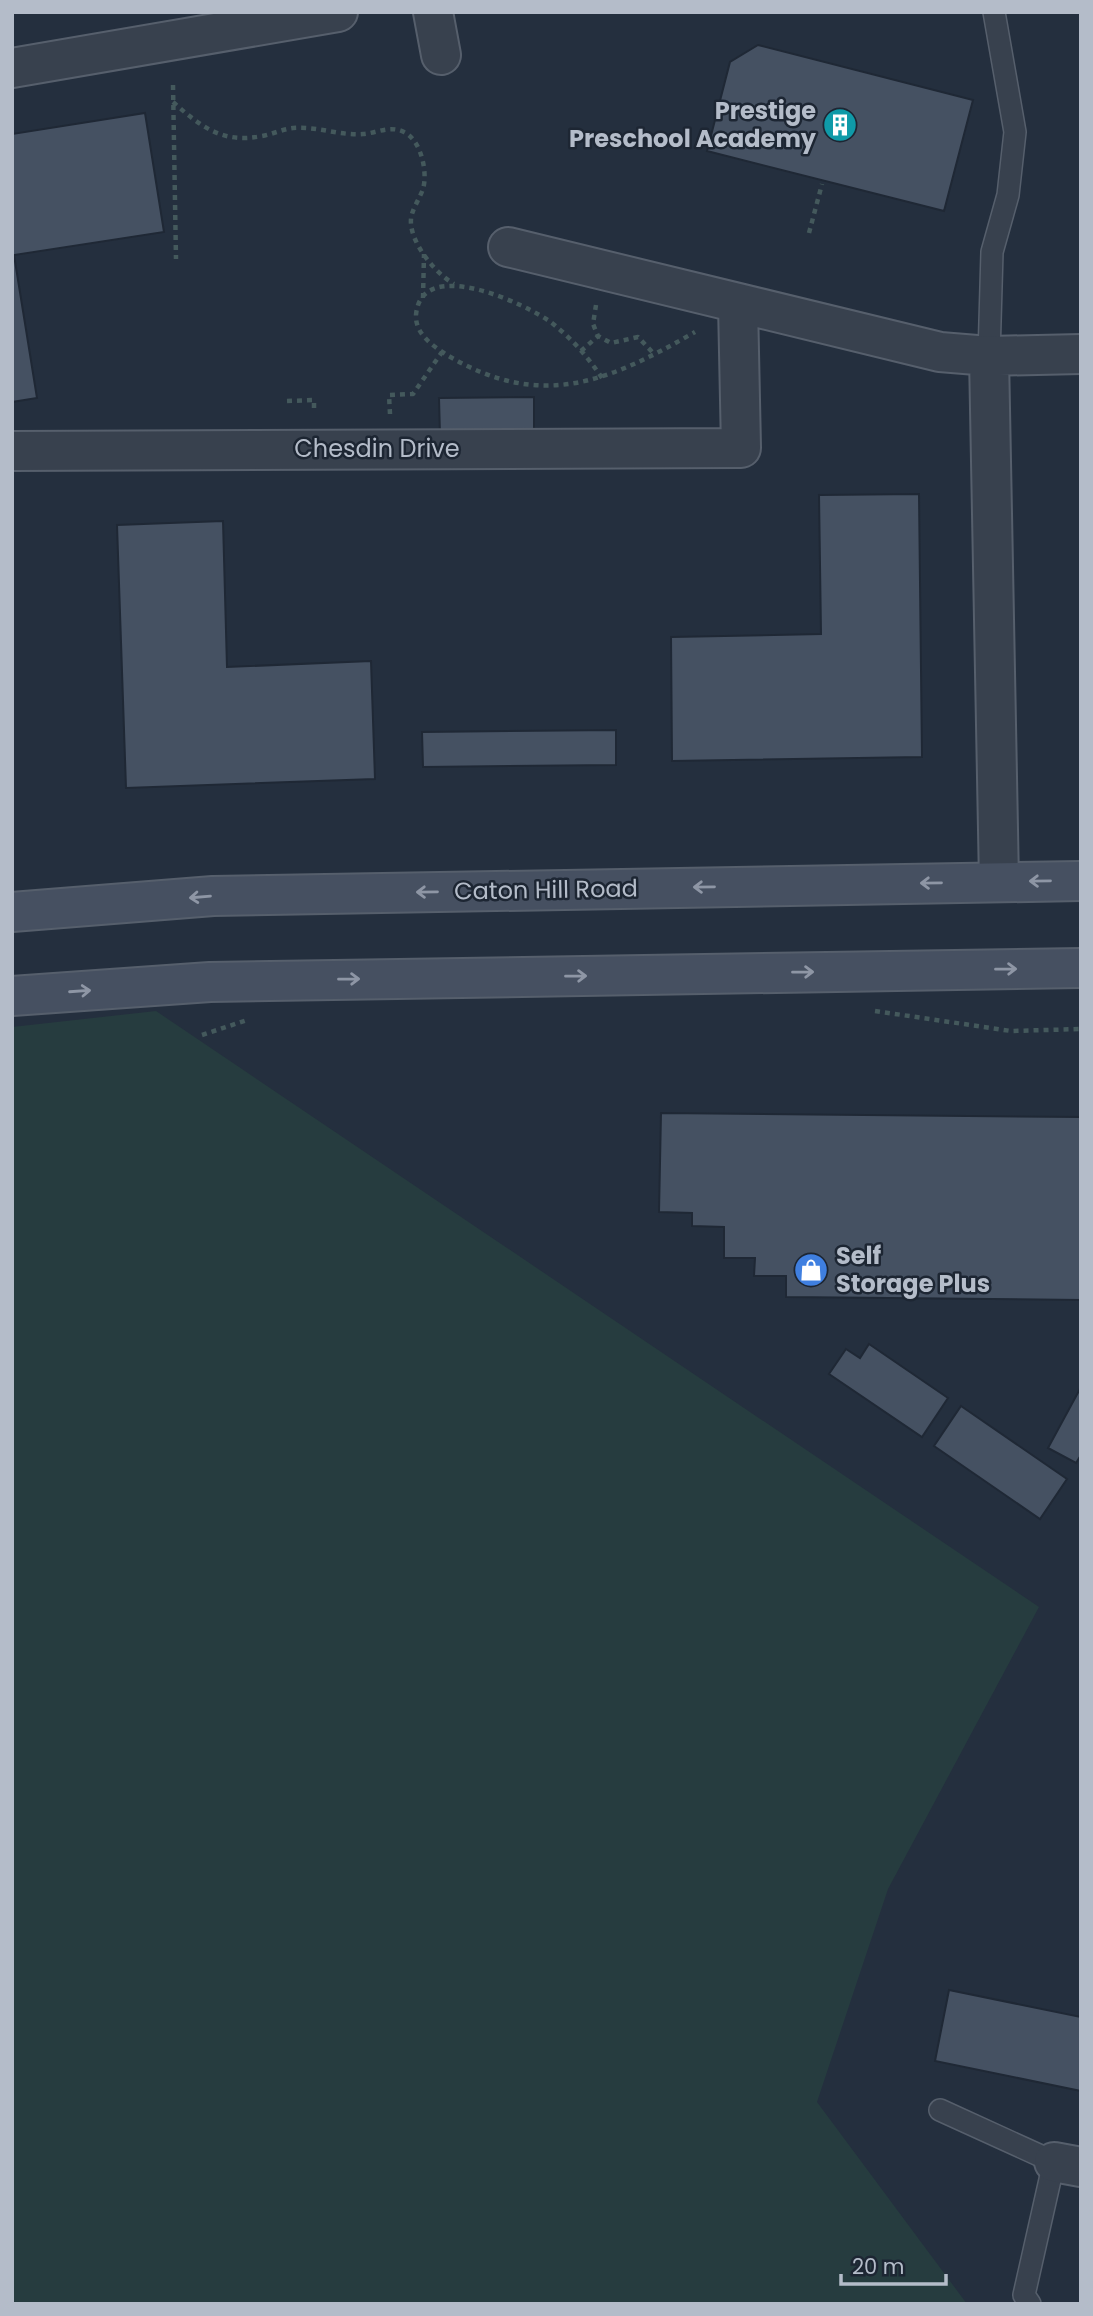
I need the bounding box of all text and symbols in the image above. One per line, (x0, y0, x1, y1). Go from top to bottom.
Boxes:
place label: Prestige Preschool Academy (569, 94, 817, 155)
building icon: Prestige Preschool Academy (821, 106, 859, 144)
street label: Chesdin Drive (294, 432, 460, 465)
street label: Caton Hill Road (454, 871, 638, 908)
one-way arrow (1029, 875, 1052, 888)
one-way arrow (920, 877, 943, 890)
one-way arrow (692, 881, 715, 894)
one-way arrow (416, 885, 439, 899)
one-way arrow (189, 891, 212, 904)
one-way arrow (995, 962, 1018, 976)
one-way arrow (792, 965, 815, 979)
one-way arrow (564, 969, 587, 983)
one-way arrow (337, 973, 360, 986)
one-way arrow (69, 984, 91, 997)
place label: Self Storage Plus (836, 1239, 990, 1300)
shop icon: Self Storage Plus (792, 1251, 830, 1289)
scale bar (841, 2242, 946, 2286)
text: 20 m (852, 2252, 905, 2281)

